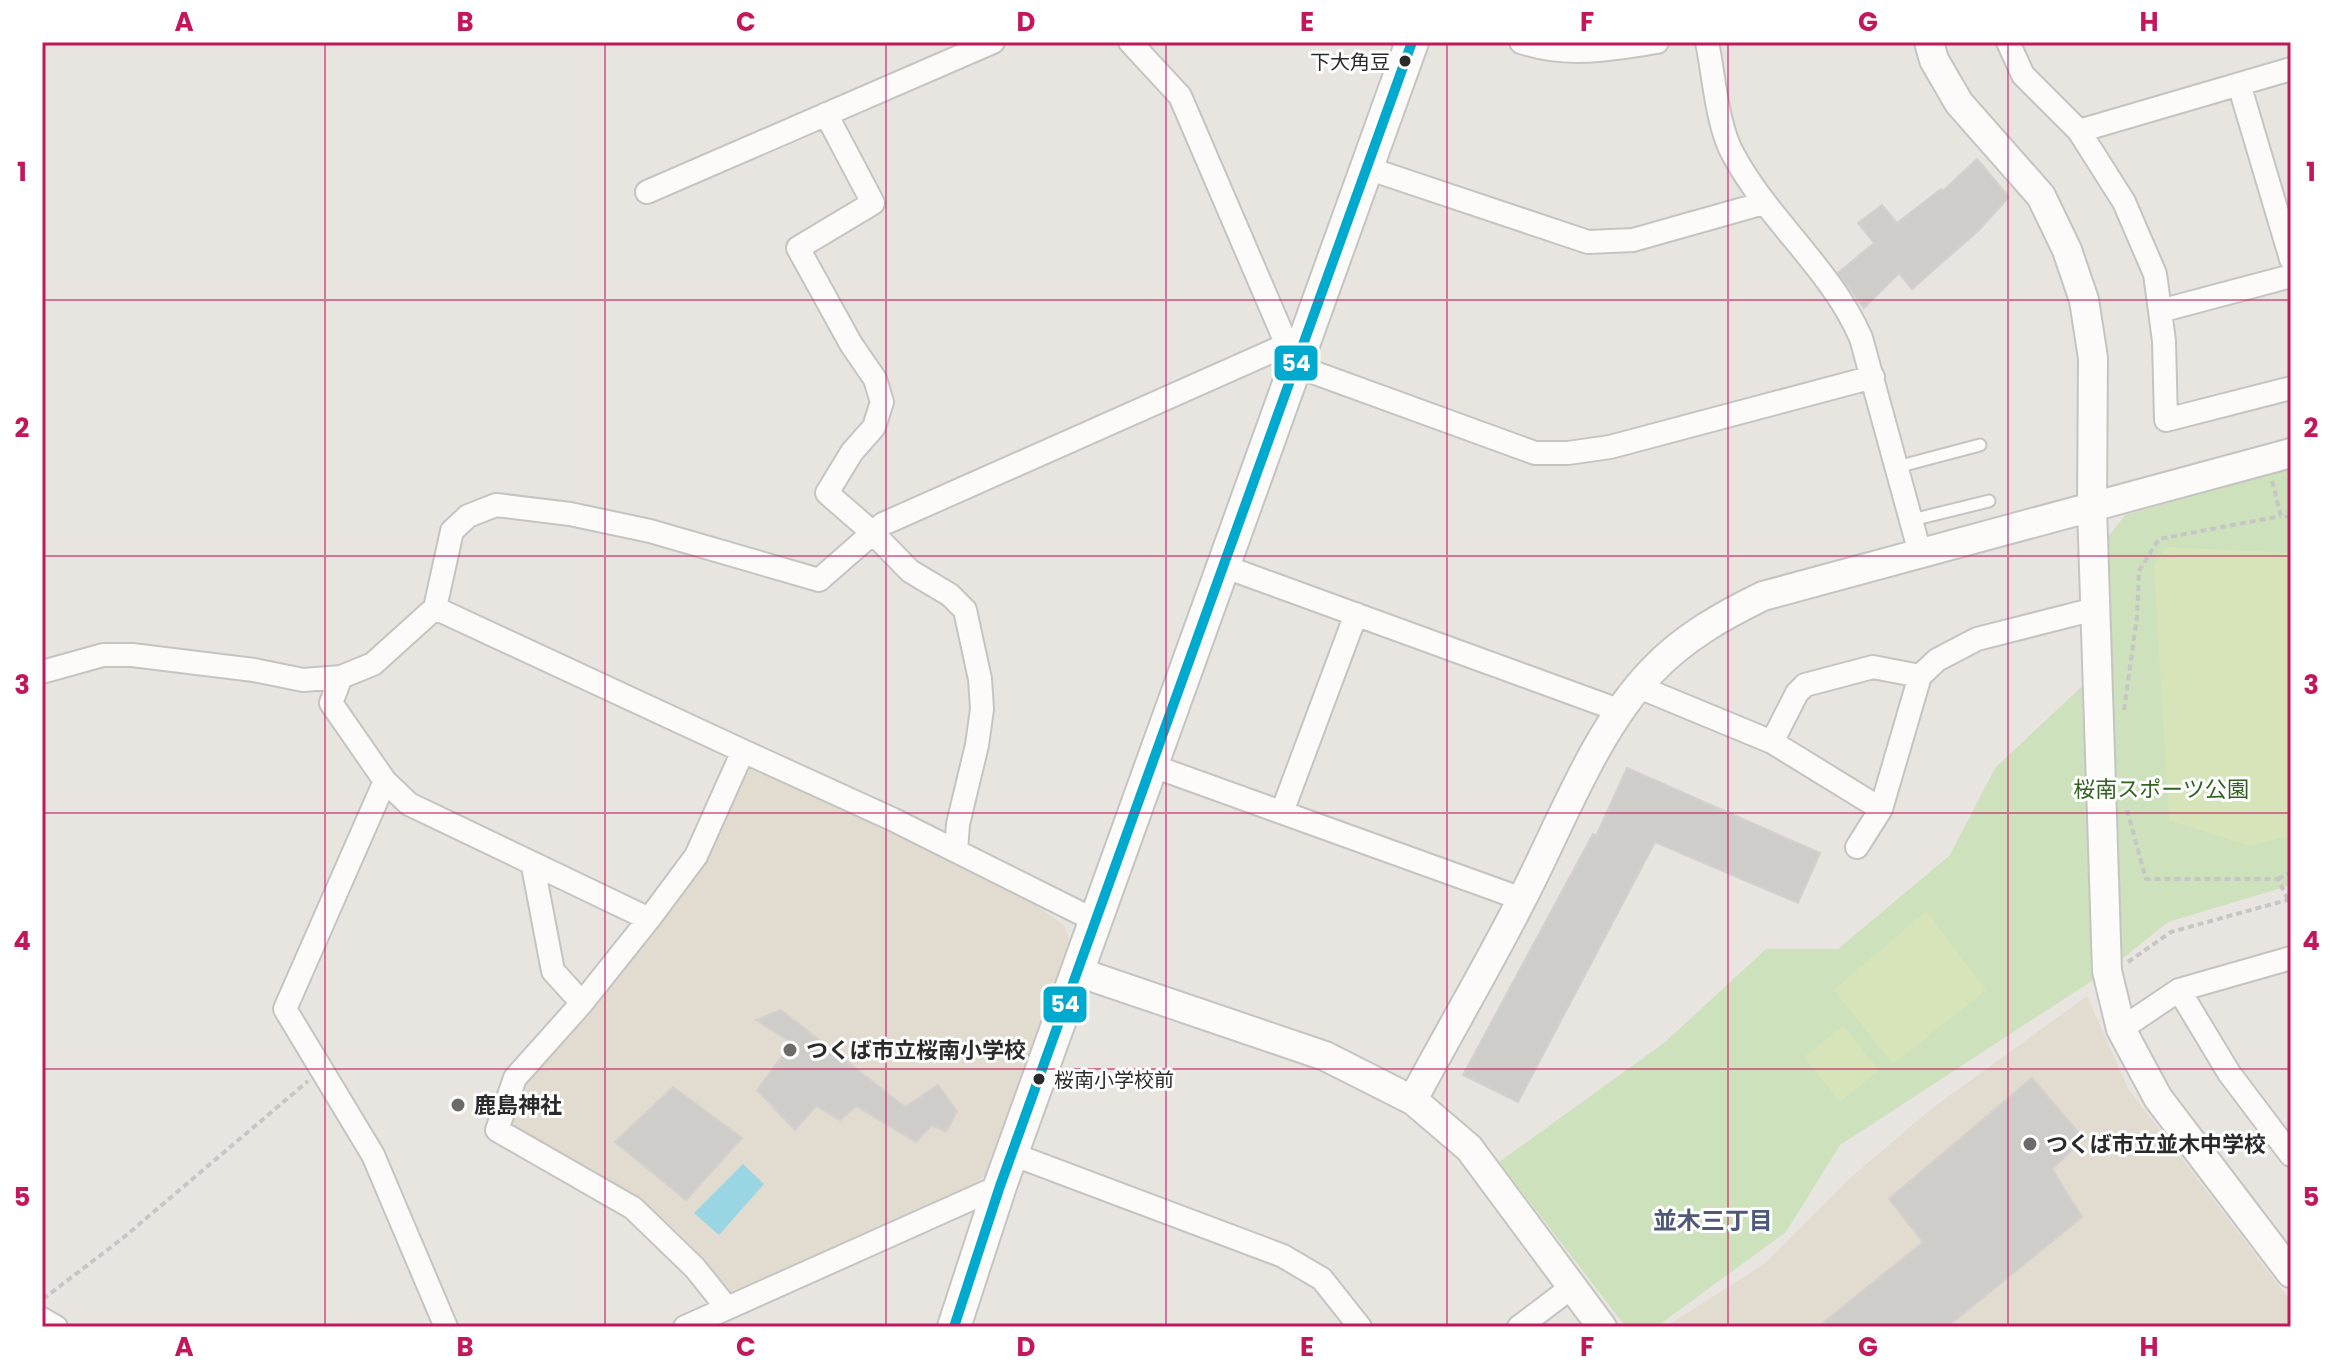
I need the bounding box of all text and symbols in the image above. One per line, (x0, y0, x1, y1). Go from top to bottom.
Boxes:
text: A (174, 4, 194, 40)
text: B (456, 4, 474, 40)
text: C (736, 4, 756, 40)
text: D (1017, 4, 1036, 40)
text: E (1300, 4, 1314, 40)
text: F (1580, 4, 1594, 40)
text: G (1858, 4, 1878, 40)
text: H (2139, 4, 2159, 40)
place label: 下大角豆 (1310, 48, 1390, 76)
marker: 下大角豆 (1397, 53, 1413, 69)
text: 1 (17, 154, 27, 190)
text: 1 (2306, 154, 2316, 190)
line badge: 54 (1273, 344, 1319, 382)
text: 54 (1281, 348, 1311, 379)
text: 2 (15, 410, 30, 446)
text: 2 (2304, 410, 2319, 446)
text: 3 (14, 667, 30, 703)
text: 3 (2303, 667, 2319, 703)
park label: 桜南スポーツ公園 (2073, 774, 2249, 805)
text: 4 (13, 923, 31, 959)
text: 4 (2302, 923, 2320, 959)
line badge: 54 (1042, 985, 1088, 1024)
text: 54 (1050, 989, 1080, 1020)
place label: つくば市立桜南小学校 (806, 1035, 1026, 1066)
marker: つくば市立桜南小学校 (781, 1041, 799, 1059)
place label: 桜南小学校前 (1054, 1066, 1174, 1094)
marker: 桜南小学校前 (1031, 1071, 1047, 1087)
place label: 鹿島神社 (474, 1090, 562, 1121)
marker: 鹿島神社 (449, 1096, 467, 1114)
place label: つくば市立並木中学校 (2046, 1129, 2266, 1160)
marker: つくば市立並木中学校 (2021, 1135, 2039, 1153)
text: 5 (14, 1179, 30, 1215)
text: 5 (2303, 1179, 2319, 1215)
district label: 並木三丁目 (1653, 1204, 1773, 1237)
text: A (174, 1329, 194, 1365)
text: B (456, 1329, 474, 1365)
text: C (736, 1329, 756, 1365)
text: D (1017, 1329, 1036, 1365)
text: E (1300, 1329, 1314, 1365)
text: F (1580, 1329, 1594, 1365)
text: G (1858, 1329, 1878, 1365)
text: H (2139, 1329, 2159, 1365)

